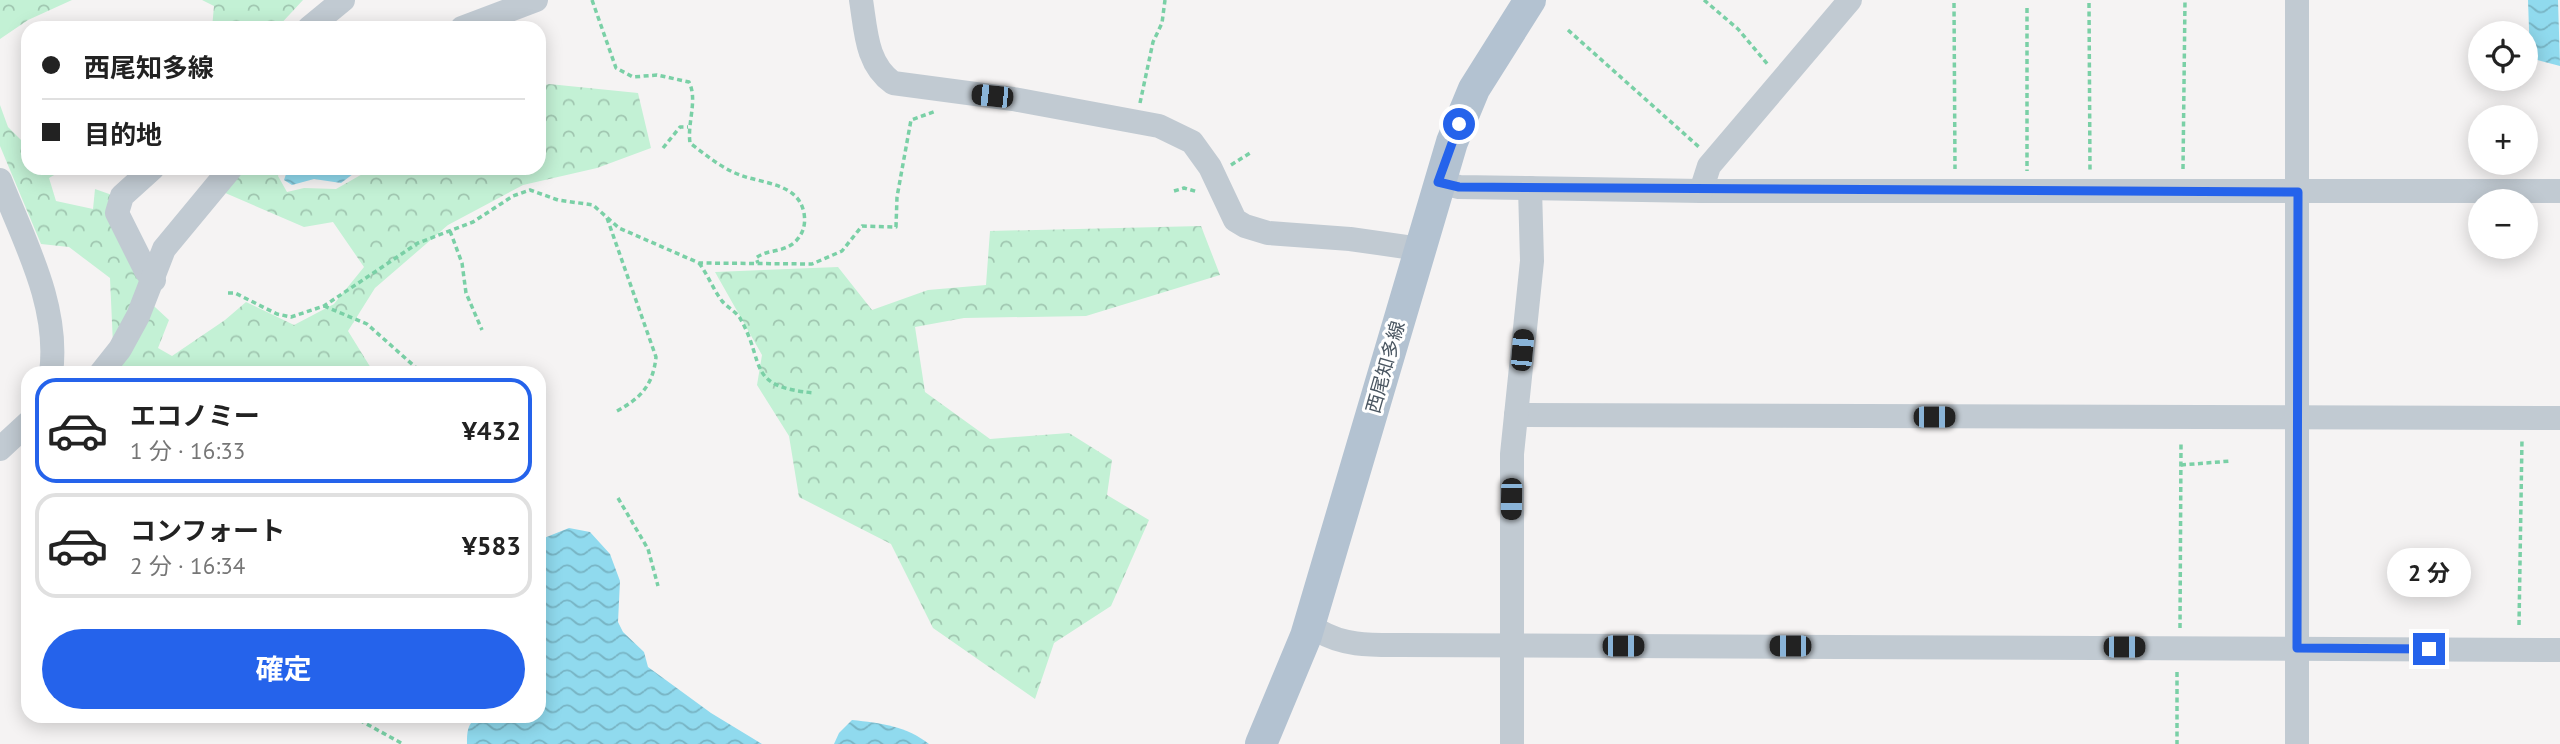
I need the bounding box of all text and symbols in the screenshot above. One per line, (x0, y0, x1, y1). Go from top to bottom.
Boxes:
map controls (2468, 21, 2538, 259)
button: locate (2468, 21, 2538, 91)
text: 西尾知多線 (84, 51, 214, 84)
car (971, 83, 1014, 109)
button: + (2468, 105, 2538, 175)
route start (1443, 108, 1475, 140)
text: 目的地 (84, 118, 162, 151)
button: − (2468, 189, 2538, 259)
street label: 西尾知多線 (1360, 318, 1410, 416)
car (1510, 328, 1535, 372)
icon: car (46, 399, 109, 462)
text: エコノミー (130, 399, 260, 432)
car (1914, 407, 1956, 428)
text: ¥432 (462, 414, 521, 447)
text: 1 分 · 16:33 (130, 436, 245, 465)
car (1501, 478, 1522, 520)
icon: car (46, 514, 109, 577)
text: コンフォート (130, 514, 285, 547)
text: ¥583 (462, 529, 521, 562)
callout: 2 分 (2387, 548, 2471, 596)
text: 2 分 · 16:34 (130, 551, 245, 580)
text: 2 分 (2408, 558, 2450, 587)
button: 確定 (42, 629, 525, 709)
route end (2413, 633, 2445, 665)
car (1603, 636, 1645, 657)
car (1770, 636, 1812, 657)
car (2104, 637, 2146, 658)

